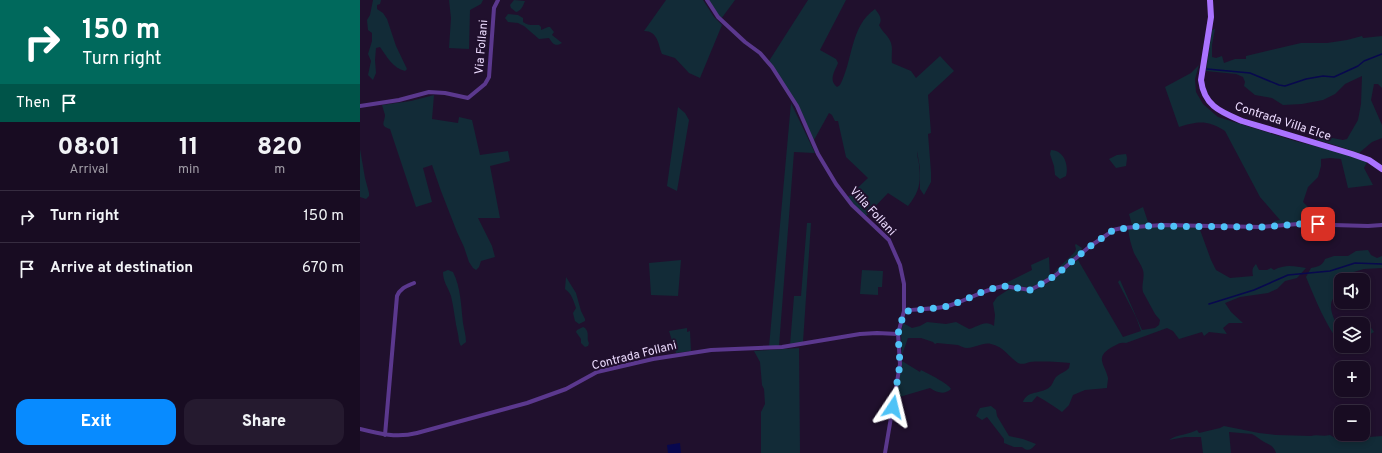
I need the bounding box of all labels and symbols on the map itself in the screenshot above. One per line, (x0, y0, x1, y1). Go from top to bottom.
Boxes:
street label: Via Follani (472, 19, 492, 75)
street label: Contrada Villa Elce (1232, 99, 1333, 145)
street label: Villa Follani (845, 184, 899, 240)
pin (1301, 207, 1335, 241)
street label: Contrada Follani (590, 338, 678, 374)
position arrow (872, 386, 914, 428)

